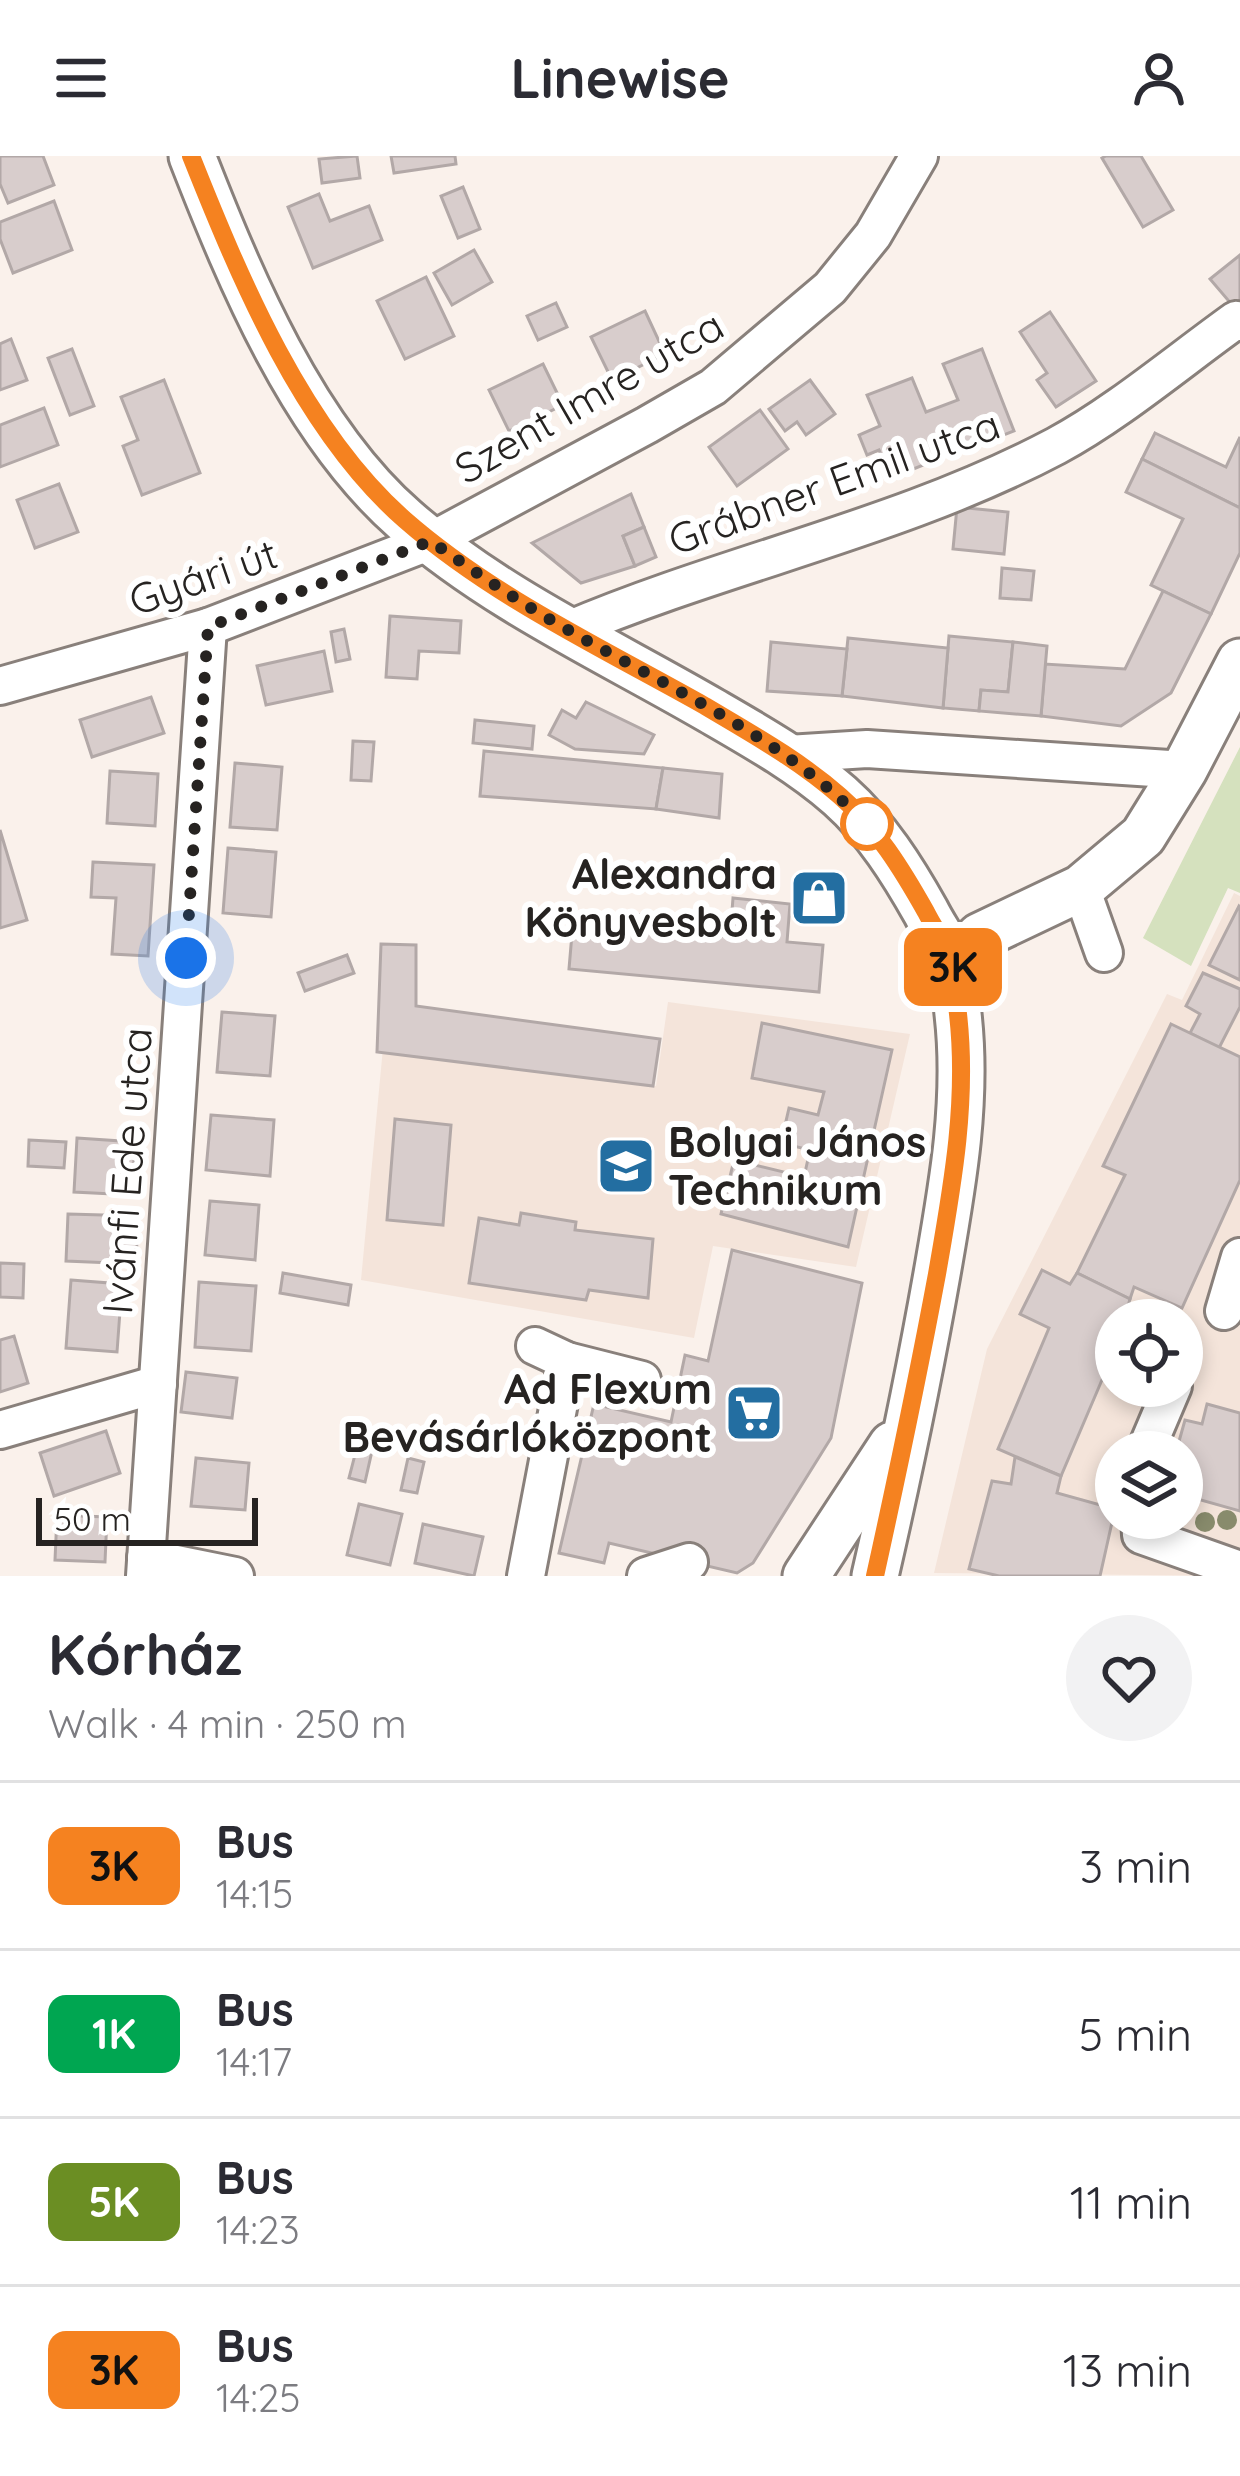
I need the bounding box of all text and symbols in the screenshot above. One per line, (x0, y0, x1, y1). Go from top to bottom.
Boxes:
text: Linewise (510, 44, 730, 112)
icon: menu (48, 45, 114, 111)
icon: person (1126, 45, 1192, 111)
street label: Szent Imre utca (445, 298, 733, 495)
street label: Grábner Emil utca (661, 397, 1007, 566)
street label: Gyári út (122, 527, 284, 627)
unlabelled marker (842, 799, 892, 849)
place label: Alexandra Könyvesbolt (524, 847, 777, 948)
shop icon: Alexandra Könyvesbolt (788, 867, 850, 929)
your location (156, 928, 216, 988)
line badge: 3K (899, 928, 1007, 1006)
text: 3K (928, 940, 978, 993)
street label: Ivánfi Ede utca (90, 1026, 163, 1316)
place label: Bolyai János Technikum (668, 1115, 926, 1216)
school or university icon: Bolyai János Technikum (595, 1135, 657, 1197)
map controls (1095, 1299, 1203, 1539)
button: locate (1095, 1299, 1203, 1407)
place label: Ad Flexum Bevásárlóközpont (343, 1362, 712, 1463)
supermarket icon: Ad Flexum Bevásárlóközpont (723, 1382, 785, 1444)
button: layers (1095, 1431, 1203, 1539)
scale bar (36, 1492, 258, 1545)
text: 50 m (54, 1498, 131, 1539)
button: heart (1066, 1615, 1192, 1741)
text: Kórház (48, 1618, 242, 1689)
text: Walk · 4 min · 250 m (48, 1699, 407, 1748)
text: Bus (216, 1813, 294, 1869)
text: 3 min (1079, 1838, 1192, 1894)
text: 3K (89, 1839, 139, 1892)
text: 14:15 (216, 1869, 293, 1918)
text: Bus (216, 1981, 294, 2037)
text: 5 min (1079, 2006, 1192, 2062)
text: 1K (92, 2007, 136, 2060)
text: 14:17 (216, 2037, 292, 2086)
text: Bus (216, 2149, 294, 2205)
text: 11 min (1070, 2174, 1192, 2230)
text: 5K (88, 2175, 140, 2228)
text: 14:23 (216, 2205, 300, 2254)
text: Bus (216, 2317, 294, 2373)
text: 13 min (1063, 2342, 1192, 2398)
text: 3K (89, 2343, 139, 2396)
text: 14:25 (216, 2373, 301, 2422)

